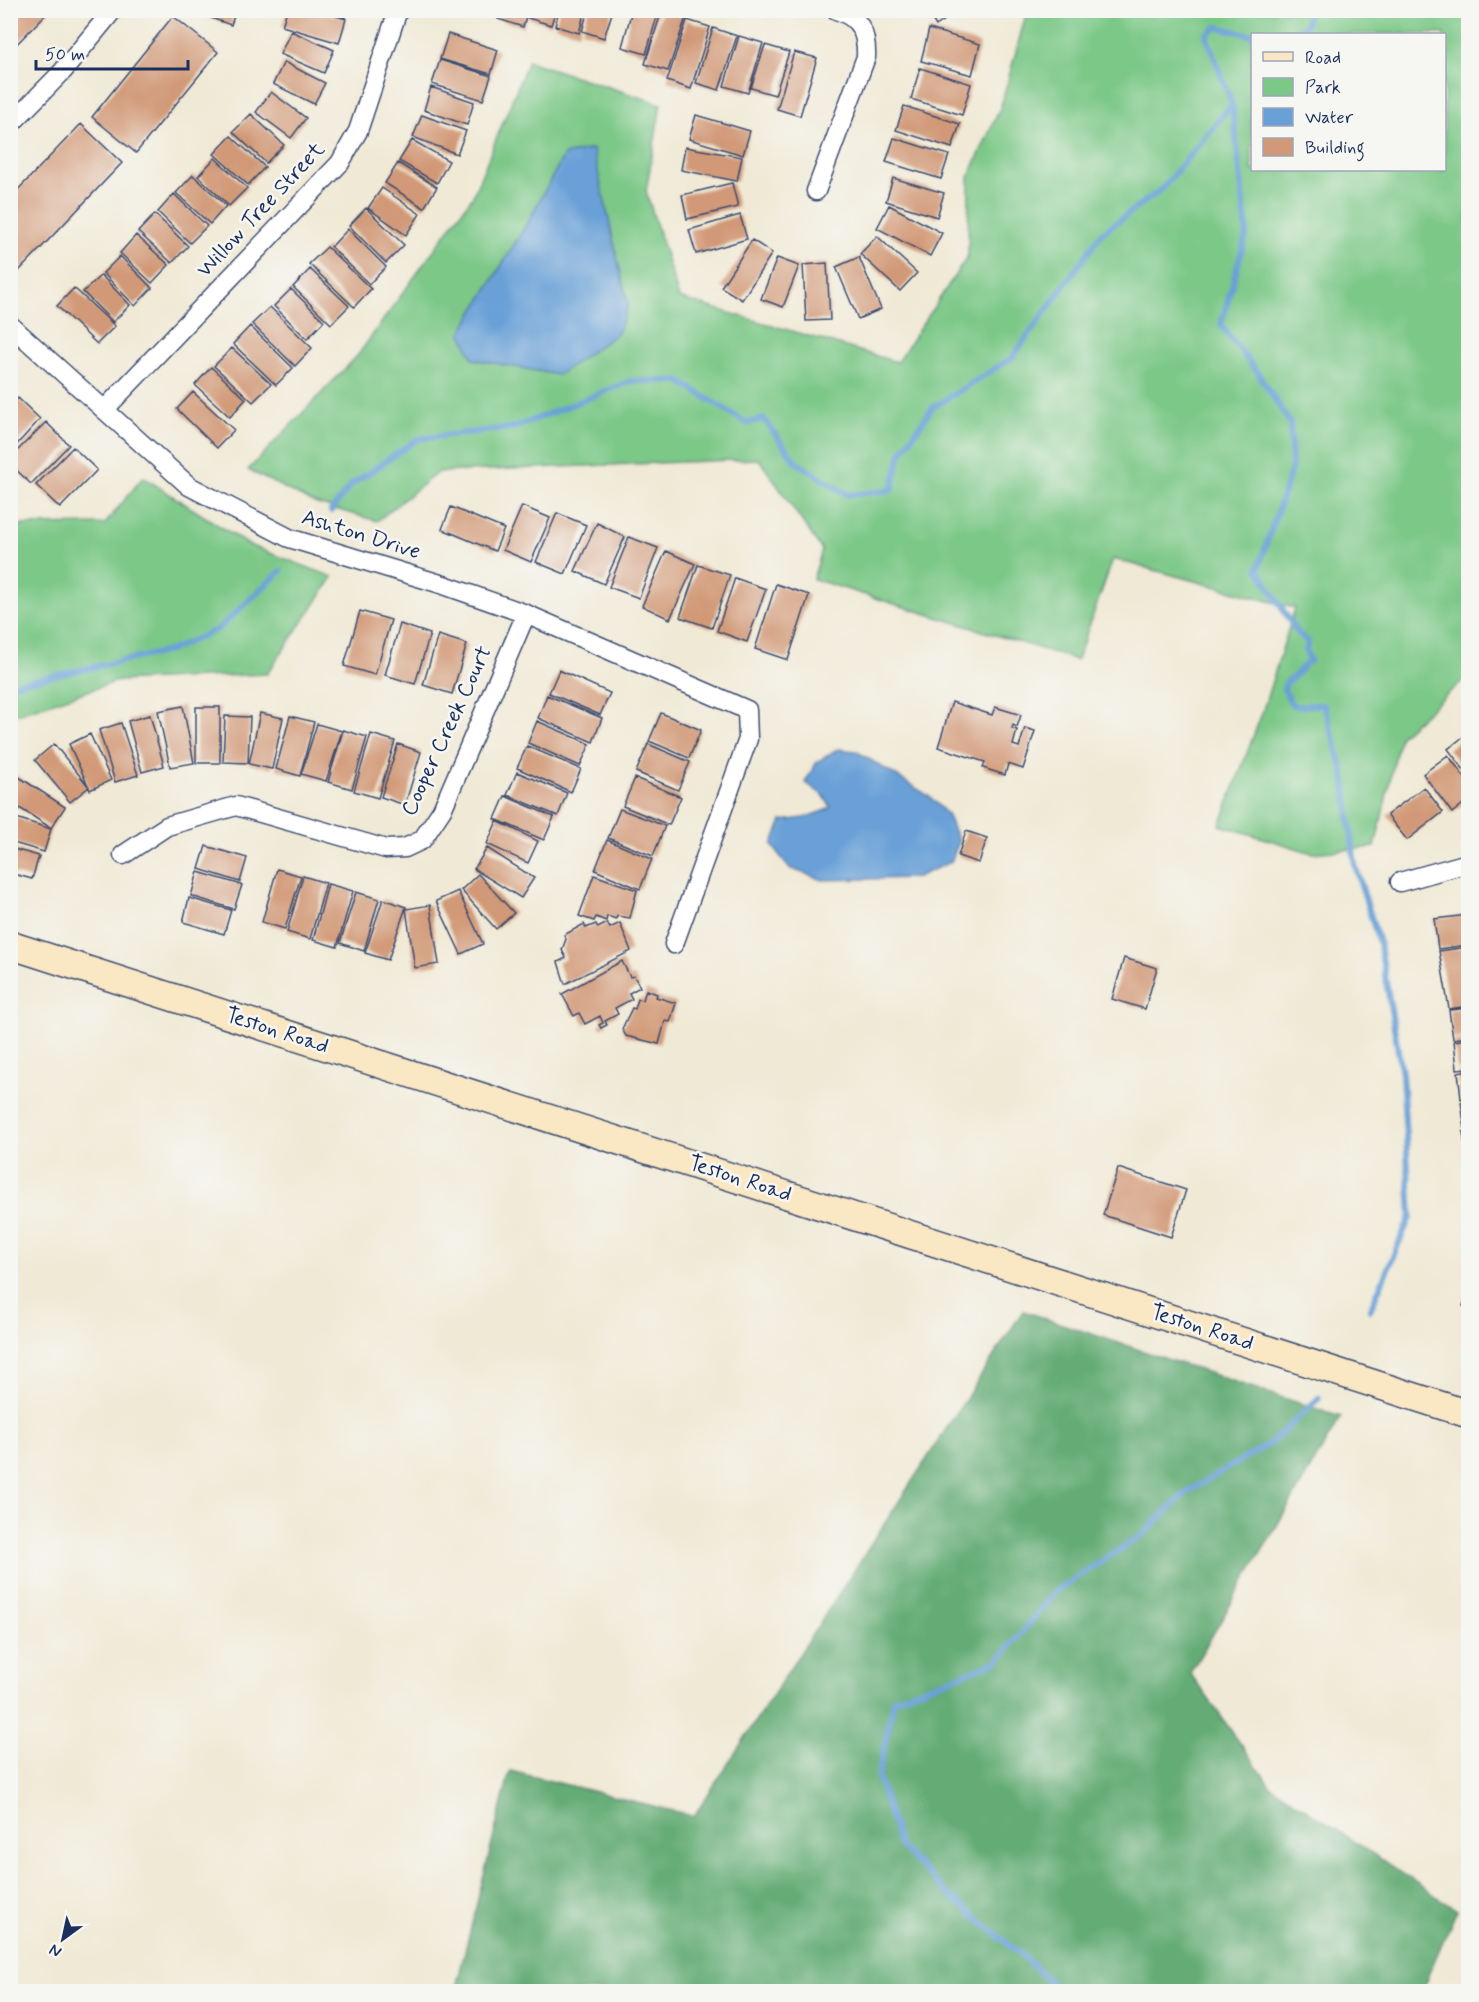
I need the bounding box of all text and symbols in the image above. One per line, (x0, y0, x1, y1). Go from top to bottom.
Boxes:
scale bar (36, 33, 188, 71)
legend (1251, 33, 1446, 171)
text: 50 m (45, 43, 85, 67)
text: Road (1305, 46, 1341, 70)
text: Park (1305, 76, 1341, 100)
text: Water (1305, 106, 1354, 130)
street label: Willow Tree Street (191, 136, 331, 284)
text: Building (1305, 136, 1365, 162)
street label: Ashton Drive (298, 504, 424, 566)
street label: Cooper Creek Court (395, 641, 499, 821)
street label: Teston Road (222, 1001, 332, 1061)
street label: Teston Road (685, 1149, 795, 1209)
street label: Teston Road (1147, 1298, 1257, 1358)
north arrow (33, 1909, 93, 1969)
text: N (45, 1939, 66, 1962)

